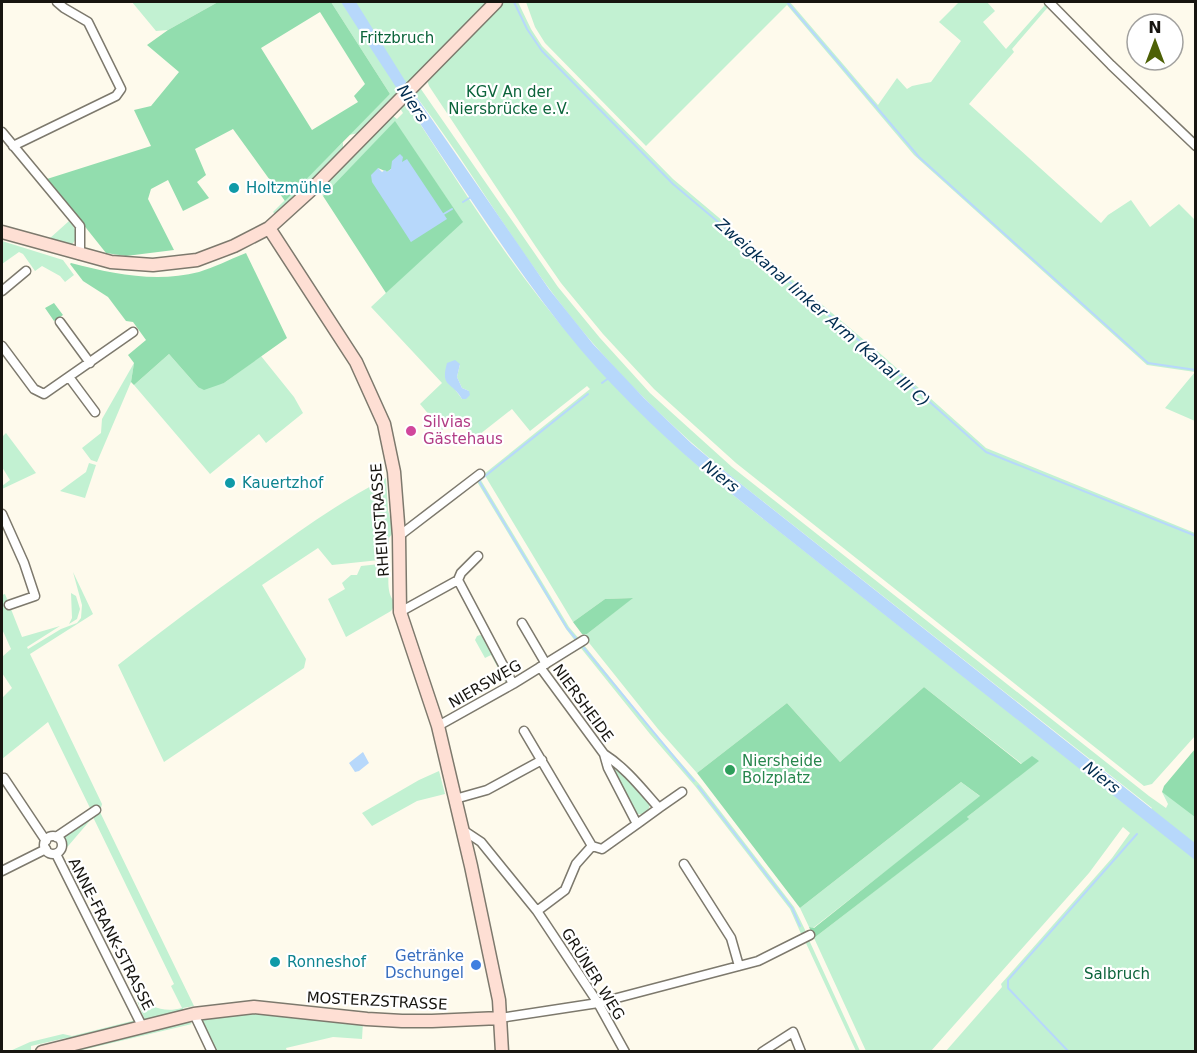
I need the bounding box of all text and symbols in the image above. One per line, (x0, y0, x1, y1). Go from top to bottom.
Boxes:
north arrow (1125, 12, 1185, 72)
text: N (1148, 18, 1162, 37)
park label: Fritzbruch (360, 29, 434, 47)
water label: Niers (393, 81, 432, 126)
park label: KGV An der Niersbrücke e.V. (448, 83, 570, 118)
place label: Holtzmühle (246, 179, 331, 197)
marker: Holtzmühle (227, 181, 241, 195)
water label: Zweigkanal linker Arm (Kanal III C) (711, 214, 933, 410)
place label: Silvias Gästehaus (423, 413, 503, 448)
marker: Silvias Gästehaus (404, 424, 418, 438)
water label: Niers (699, 456, 743, 497)
street label: RHEINSTRASSE (367, 462, 393, 578)
place label: Kauertzhof (242, 474, 324, 492)
marker: Kauertzhof (223, 476, 237, 490)
street label: NIERSWEG (445, 656, 525, 712)
street label: NIERSHEIDE (549, 661, 617, 745)
place label: Niersheide Bolzplatz (742, 752, 822, 787)
water label: Niers (1080, 757, 1124, 798)
marker: Niersheide Bolzplatz (723, 763, 737, 777)
street label: ANNE-FRANK-STRASSE (65, 855, 157, 1013)
street label: GRÜNER WEG (558, 924, 629, 1023)
place label: Getränke Dschungel (385, 947, 464, 982)
place label: Ronneshof (287, 953, 367, 971)
marker: Ronneshof (268, 955, 282, 969)
marker: Getränke Dschungel (469, 958, 483, 972)
park label: Salbruch (1084, 965, 1150, 983)
street label: MOSTERZSTRASSE (306, 988, 448, 1014)

